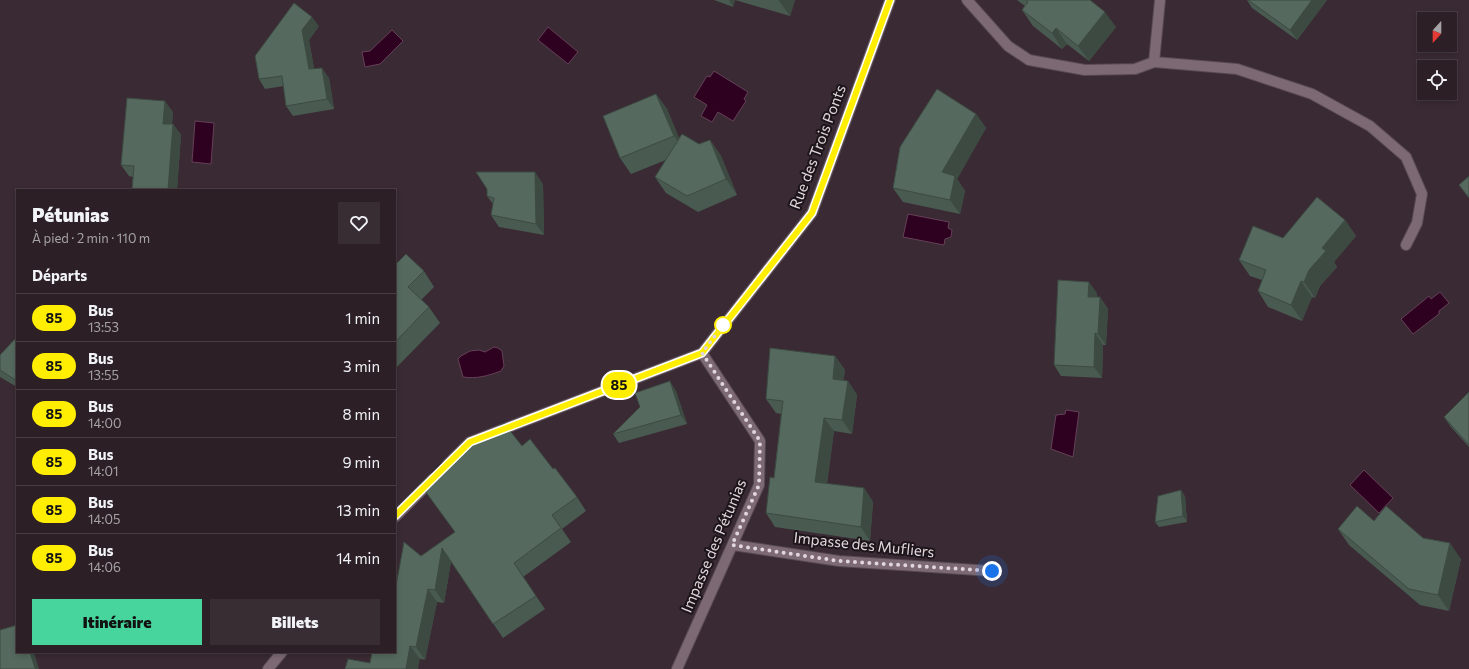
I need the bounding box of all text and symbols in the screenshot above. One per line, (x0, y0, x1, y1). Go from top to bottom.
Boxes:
north arrow (1417, 12, 1457, 52)
map controls (1417, 12, 1457, 100)
button: locate (1417, 60, 1457, 100)
street label: Rue des Trois Ponts (785, 82, 849, 211)
button: heart (338, 202, 380, 244)
text: Pétunias (32, 203, 109, 226)
text: À pied · 2 min · 110 m (32, 230, 150, 246)
text: Départs (32, 266, 87, 284)
text: Bus (88, 301, 113, 319)
text: 85 (46, 309, 62, 326)
text: 1 min (345, 309, 380, 327)
unlabelled marker (714, 316, 732, 334)
text: 13:53 (88, 319, 119, 335)
text: Bus (88, 349, 113, 367)
text: 85 (46, 357, 62, 374)
text: 3 min (343, 357, 380, 375)
text: 13:55 (88, 367, 119, 383)
line badge: 85 (601, 372, 637, 398)
text: 85 (611, 376, 627, 393)
text: Bus (88, 397, 113, 415)
text: 85 (46, 405, 62, 422)
text: 8 min (342, 405, 380, 423)
text: 14:00 (88, 415, 121, 431)
text: Bus (88, 445, 113, 463)
text: 85 (46, 453, 62, 470)
text: 9 min (342, 453, 380, 471)
text: 14:01 (88, 463, 118, 479)
street label: Impasse des Pétunias (677, 476, 749, 615)
text: Bus (88, 493, 113, 511)
text: 85 (46, 501, 62, 518)
text: 13 min (337, 501, 380, 519)
text: 14:05 (88, 511, 120, 527)
street label: Impasse des Mufliers (793, 528, 936, 560)
text: Bus (88, 541, 113, 559)
text: 85 (46, 549, 62, 566)
text: 14 min (336, 549, 380, 567)
text: 14:06 (88, 559, 121, 575)
your location (982, 561, 1002, 581)
button: Itinéraire (32, 599, 202, 645)
button: Billets (210, 599, 380, 645)

